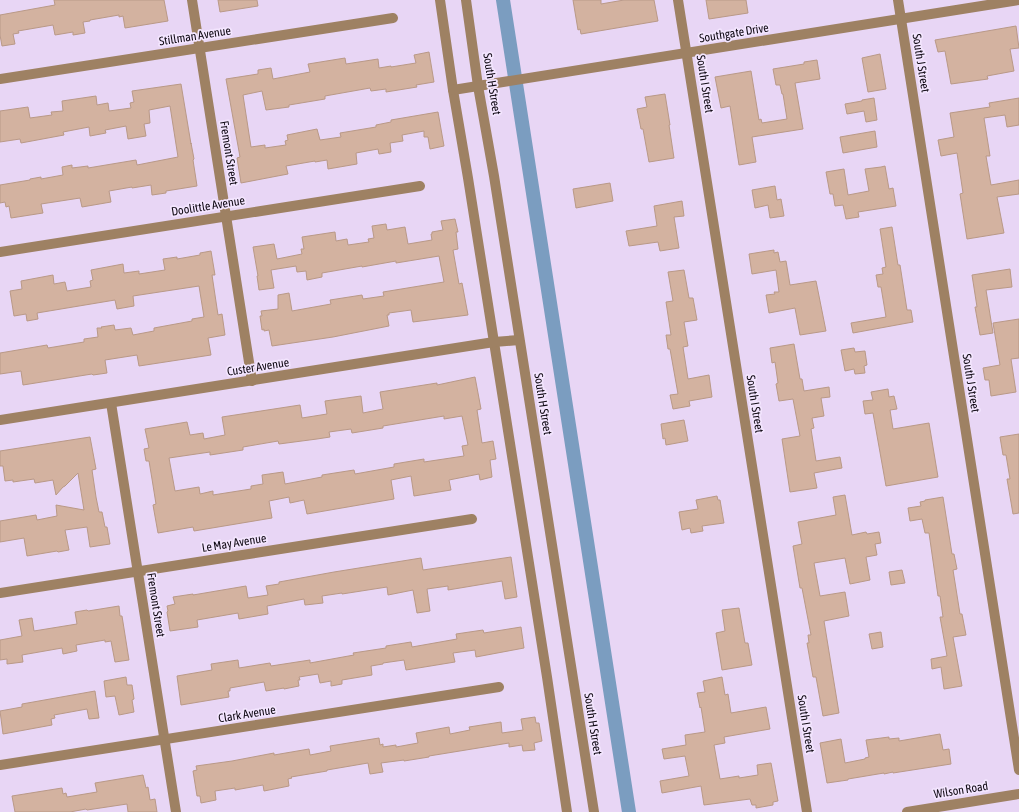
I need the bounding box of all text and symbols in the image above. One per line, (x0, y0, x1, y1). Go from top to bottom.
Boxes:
street label: Southgate Drive (698, 21, 770, 45)
street label: Stillman Avenue (158, 23, 232, 49)
street label: South J Street (909, 33, 933, 94)
street label: South H Street (480, 52, 504, 116)
street label: South I Street (694, 54, 717, 114)
street label: Fremont Street (217, 120, 241, 187)
street label: Doolittle Avenue (170, 193, 246, 219)
street label: South J Street (959, 353, 983, 414)
street label: Custer Avenue (226, 355, 290, 379)
street label: South H Street (531, 372, 555, 436)
street label: South I Street (744, 374, 767, 434)
street label: Le May Avenue (201, 531, 267, 555)
street label: Fremont Street (144, 572, 168, 639)
street label: South H Street (581, 692, 605, 756)
street label: South I Street (795, 694, 818, 754)
street label: Clark Avenue (217, 703, 277, 725)
street label: Wilson Road (933, 779, 989, 801)

